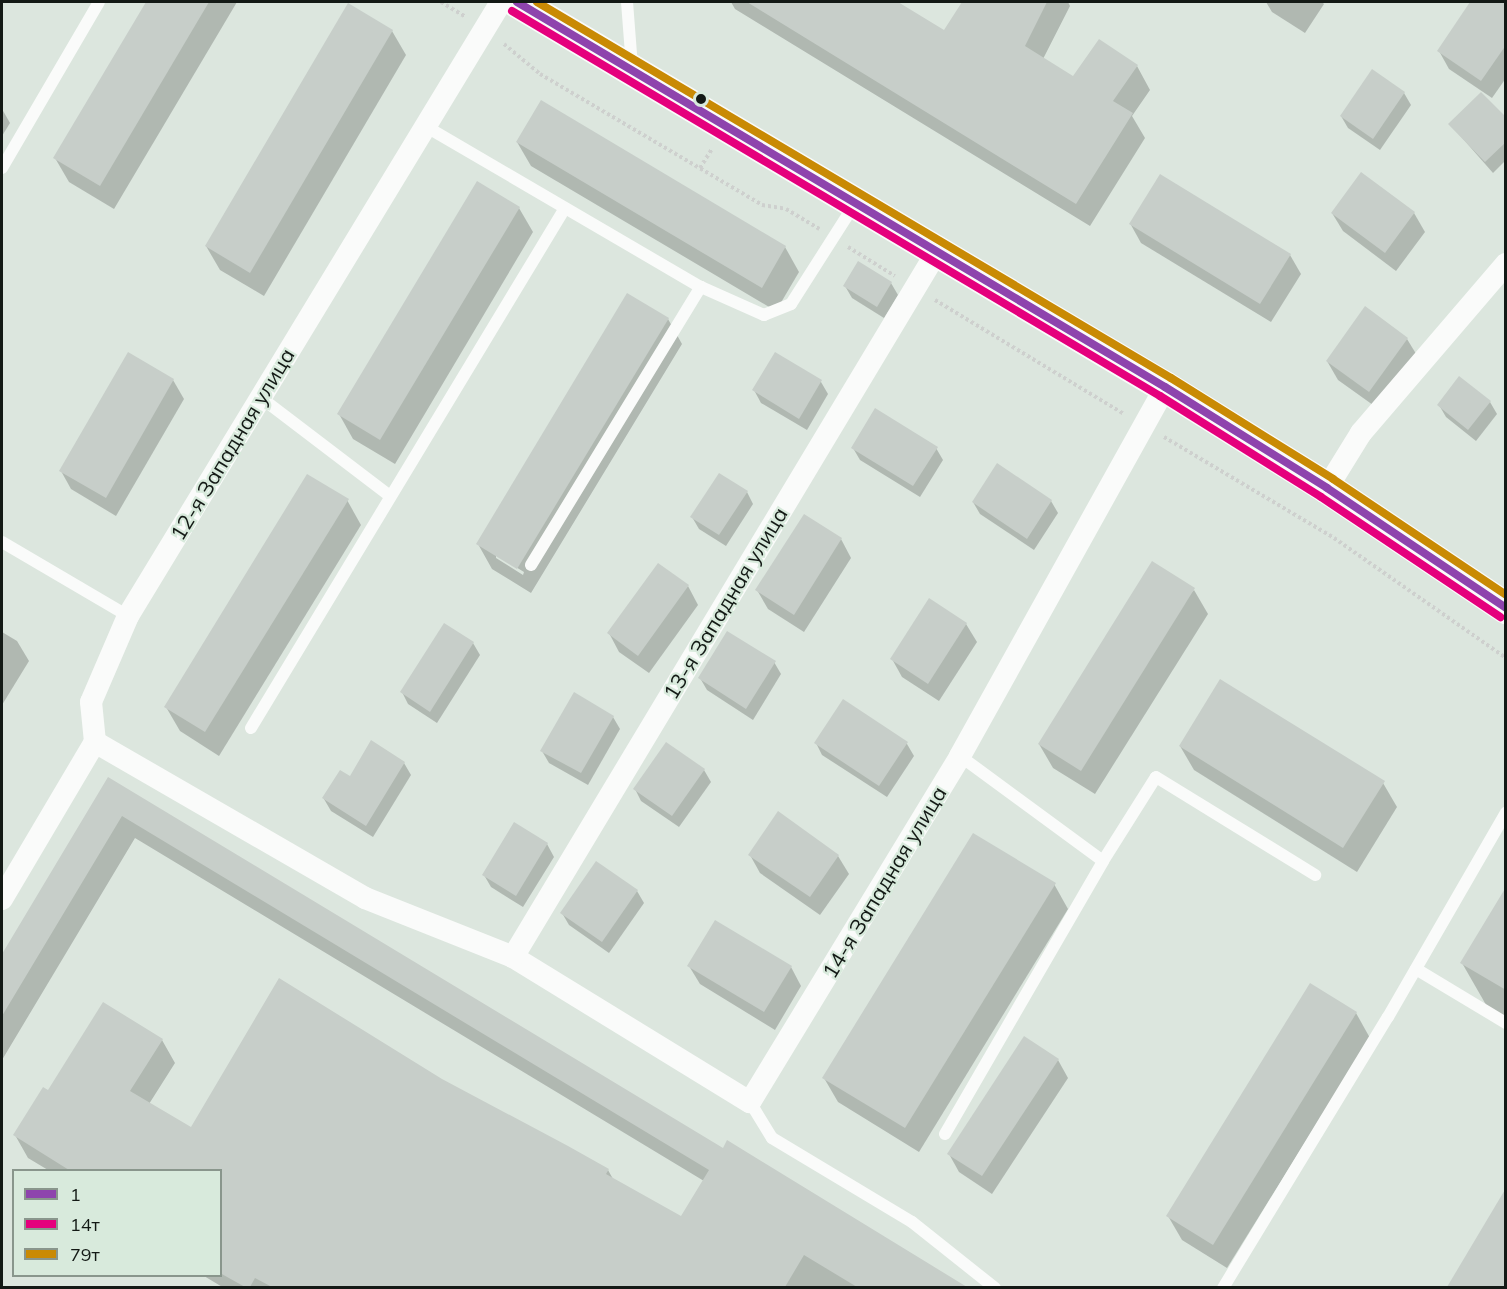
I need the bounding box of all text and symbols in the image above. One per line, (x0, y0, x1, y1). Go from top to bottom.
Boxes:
unlabelled marker (695, 93, 707, 105)
street label: 12-я Западная улица (165, 343, 299, 545)
street label: 13-я Западная улица (658, 502, 792, 704)
street label: 14-я Западная улица (817, 781, 951, 983)
legend (12, 1169, 222, 1277)
text: 1 (70, 1183, 81, 1206)
text: 14т (70, 1213, 100, 1236)
text: 79т (70, 1243, 100, 1266)

